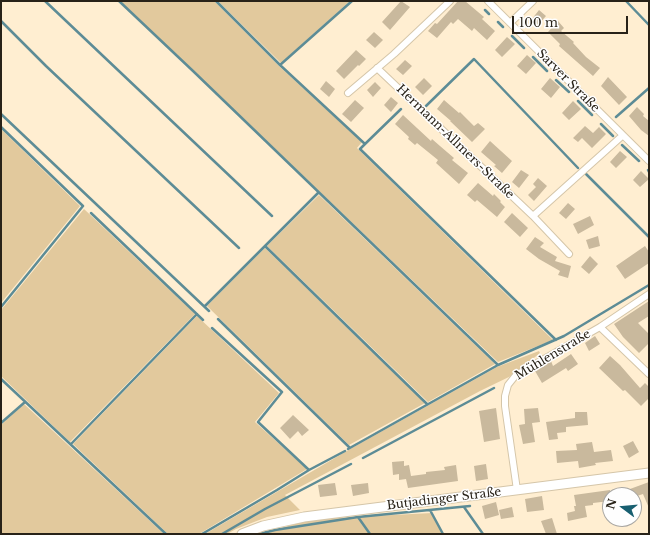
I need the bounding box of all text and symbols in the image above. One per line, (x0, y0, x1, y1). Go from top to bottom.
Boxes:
scale bar (514, 8, 630, 34)
text: 100 m (519, 15, 558, 30)
street label: Sarver Straße (534, 47, 602, 115)
street label: Hermann-Allmers-Straße (393, 82, 517, 202)
street label: Mühlenstraße (513, 327, 593, 383)
street label: Butjadinger Straße (386, 485, 502, 513)
north arrow (602, 487, 642, 527)
text: N (603, 497, 620, 511)

